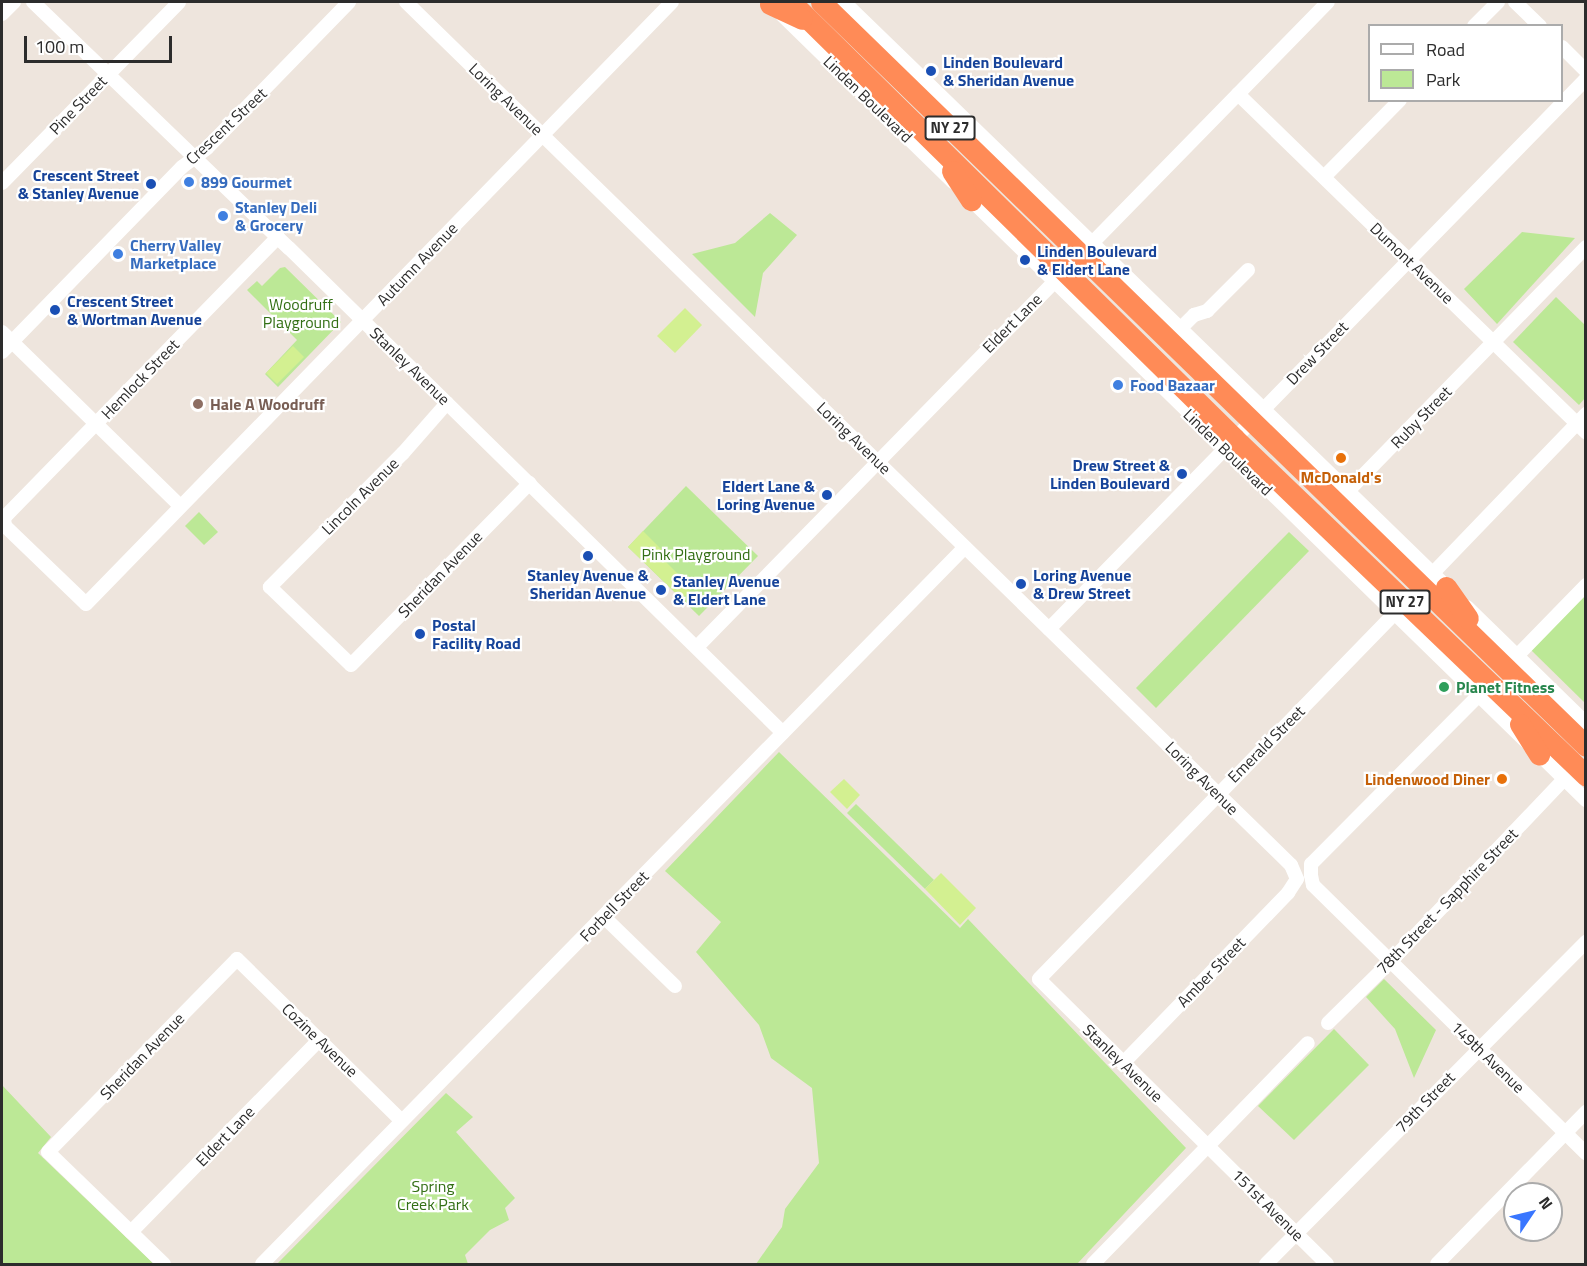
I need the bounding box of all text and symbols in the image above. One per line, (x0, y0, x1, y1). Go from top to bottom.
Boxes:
scale bar (27, 24, 176, 62)
legend (1368, 24, 1563, 102)
text: 100 m (35, 33, 84, 60)
text: Road (1426, 36, 1465, 63)
street label: Linden Boulevard (820, 52, 916, 146)
place label: Linden Boulevard & Sheridan Avenue (943, 52, 1074, 90)
street label: Loring Avenue (465, 59, 547, 139)
marker: Linden Boulevard & Sheridan Avenue (924, 64, 938, 78)
text: Park (1426, 66, 1460, 93)
street label: Pine Street (45, 72, 111, 138)
street label: Crescent Street (182, 84, 270, 168)
road number: NY 27 (924, 116, 976, 140)
place label: Crescent Street & Stanley Avenue (18, 165, 139, 203)
place label: 899 Gourmet (201, 172, 292, 192)
marker: 899 Gourmet (182, 175, 196, 189)
marker: Crescent Street & Stanley Avenue (144, 177, 158, 191)
place label: Stanley Deli & Grocery (235, 197, 317, 235)
marker: Stanley Deli & Grocery (216, 209, 230, 223)
street label: Dumont Avenue (1366, 218, 1458, 308)
street label: Autumn Avenue (373, 219, 461, 309)
place label: Cherry Valley Marketplace (130, 235, 221, 273)
place label: Linden Boulevard & Eldert Lane (1037, 241, 1157, 279)
marker: Cherry Valley Marketplace (111, 247, 125, 261)
marker: Linden Boulevard & Eldert Lane (1018, 253, 1032, 267)
street label: Eldert Lane (978, 289, 1046, 357)
place label: Crescent Street & Wortman Avenue (67, 291, 202, 329)
park label: Woodruff Playground (263, 294, 339, 332)
marker: Crescent Street & Wortman Avenue (48, 303, 62, 317)
street label: Drew Street (1282, 317, 1352, 389)
street label: Stanley Avenue (366, 323, 454, 409)
street label: Hemlock Street (97, 335, 183, 423)
place label: Food Bazaar (1130, 375, 1215, 395)
marker: Food Bazaar (1111, 378, 1125, 392)
street label: Ruby Street (1387, 382, 1455, 452)
place label: Hale A Woodruff (210, 394, 325, 414)
marker: Hale A Woodruff (191, 397, 205, 411)
street label: Loring Avenue (813, 398, 895, 478)
street label: Linden Boulevard (1180, 405, 1276, 499)
marker: McDonald's (1334, 451, 1348, 465)
street label: Lincoln Avenue (318, 454, 402, 538)
place label: Drew Street & Linden Boulevard (1050, 455, 1170, 493)
marker: Drew Street & Linden Boulevard (1175, 467, 1189, 481)
place label: McDonald's (1301, 467, 1381, 487)
place label: Eldert Lane & Loring Avenue (717, 476, 815, 514)
marker: Eldert Lane & Loring Avenue (820, 488, 834, 502)
street label: Sheridan Avenue (394, 527, 486, 621)
park label: Pink Playground (641, 544, 751, 564)
marker: Stanley Avenue & Sheridan Avenue (581, 549, 595, 563)
place label: Stanley Avenue & Sheridan Avenue (527, 565, 649, 603)
place label: Loring Avenue & Drew Street (1033, 565, 1131, 603)
place label: Stanley Avenue & Eldert Lane (673, 571, 780, 609)
marker: Loring Avenue & Drew Street (1014, 577, 1028, 591)
marker: Stanley Avenue & Eldert Lane (654, 583, 668, 597)
road number: NY 27 (1380, 590, 1430, 614)
place label: Postal Facility Road (432, 615, 521, 653)
marker: Postal Facility Road (413, 627, 427, 641)
place label: Planet Fitness (1456, 677, 1555, 697)
marker: Planet Fitness (1437, 680, 1451, 694)
street label: Emerald Street (1224, 702, 1308, 786)
street label: Loring Avenue (1161, 737, 1243, 819)
place label: Lindenwood Diner (1365, 769, 1490, 789)
marker: Lindenwood Diner (1495, 772, 1509, 786)
street label: 78th Street - Sapphire Street (1372, 824, 1522, 978)
street label: Forbell Street (576, 867, 652, 945)
street label: Amber Street (1173, 933, 1249, 1011)
street label: Cozine Avenue (278, 999, 362, 1081)
street label: Sheridan Avenue (96, 1009, 188, 1103)
street label: 149th Avenue (1447, 1017, 1529, 1097)
street label: Stanley Avenue (1079, 1020, 1167, 1106)
street label: 79th Street (1391, 1068, 1459, 1136)
street label: Eldert Lane (192, 1102, 258, 1170)
street label: 151st Avenue (1228, 1165, 1308, 1245)
park label: Spring Creek Park (397, 1176, 469, 1214)
north arrow (1503, 1182, 1563, 1242)
text: N (1533, 1191, 1559, 1214)

